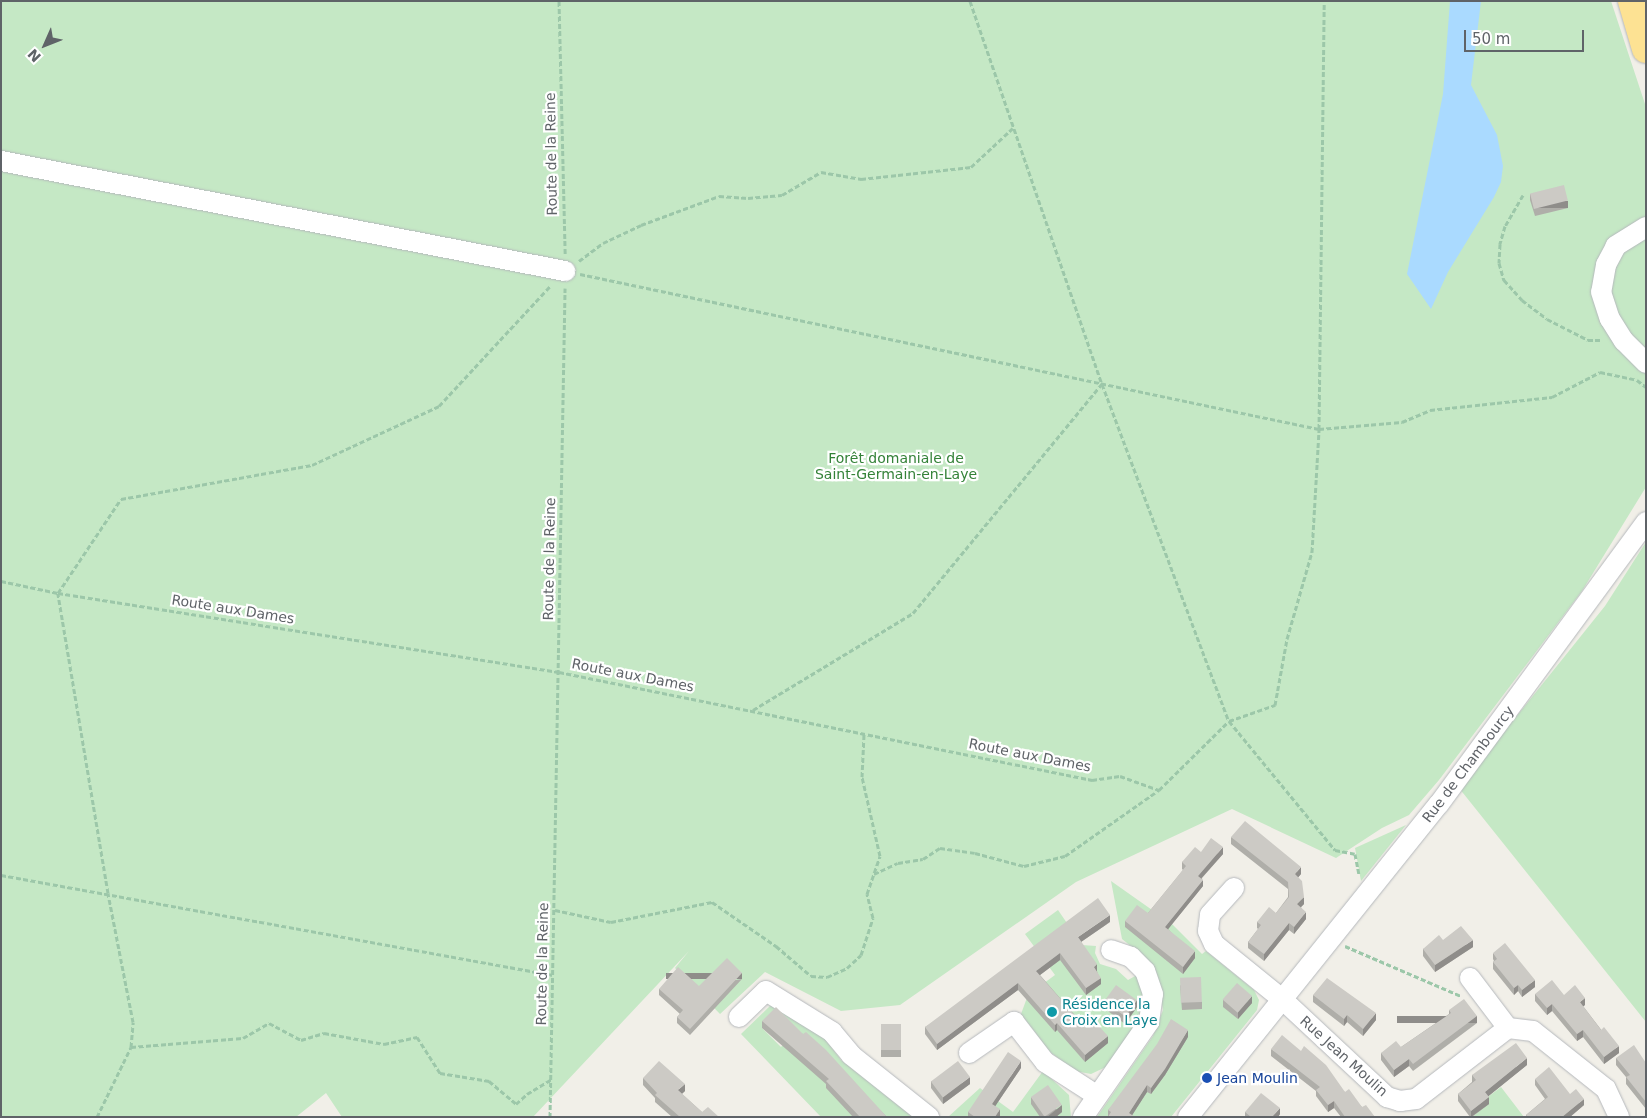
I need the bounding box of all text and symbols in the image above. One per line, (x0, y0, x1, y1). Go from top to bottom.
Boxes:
north arrow (20, 20, 70, 70)
scale bar (1467, 20, 1587, 52)
text: 50 m (1472, 30, 1510, 48)
text: N (24, 46, 44, 65)
street label: Route de la Reine (542, 92, 560, 216)
park label: Forêt domaniale de Saint-Germain-en-Laye (815, 450, 977, 482)
street label: Route de la Reine (540, 497, 558, 621)
street label: Route aux Dames (170, 591, 296, 627)
street label: Route aux Dames (570, 655, 696, 695)
street label: Rue de Chambourcy (1419, 702, 1517, 826)
street label: Route aux Dames (967, 735, 1093, 775)
street label: Route de la Reine (533, 902, 551, 1026)
place label: Résidence la Croix en Laye (1062, 996, 1158, 1028)
marker: Résidence la Croix en Laye (1046, 1006, 1058, 1018)
street label: Rue Jean Moulin (1297, 1012, 1391, 1100)
place label: Jean Moulin (1217, 1070, 1298, 1086)
marker: Jean Moulin (1201, 1072, 1213, 1084)

